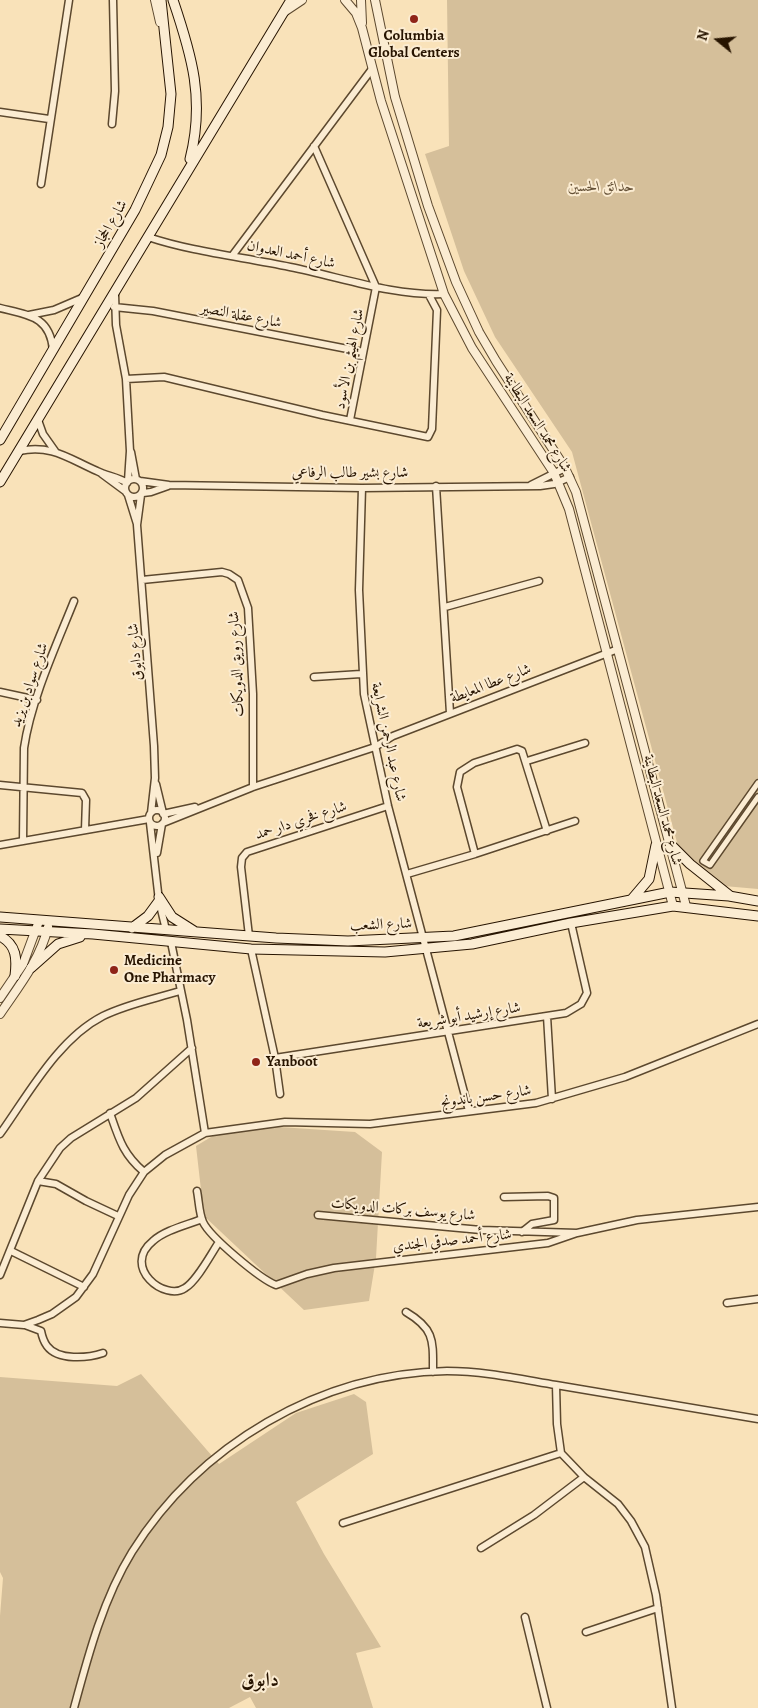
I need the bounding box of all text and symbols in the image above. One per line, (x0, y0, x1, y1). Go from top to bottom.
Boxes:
marker: Columbia Global Centers (408, 13, 420, 25)
north arrow (693, 15, 743, 65)
place label: Columbia Global Centers (368, 27, 460, 62)
text: N (693, 28, 714, 43)
park label: حدائق الحسين (568, 178, 634, 196)
street label: شارع الحجاز (90, 197, 132, 251)
street label: شارع أحمد العدوان (245, 237, 337, 273)
street label: شارع عقلة النصير (199, 299, 283, 333)
street label: شارع الهيثم بن الأسود (331, 307, 369, 411)
street label: شارع محمد السعد البطاينة (499, 370, 575, 476)
street label: شارع بشير طالب الرفاعي (292, 464, 408, 482)
street label: شارع رويق الدويكات (225, 611, 249, 717)
street label: شارع دابوق (125, 623, 147, 681)
street label: شارع سواد بن يزيد (7, 640, 53, 730)
street label: شارع عطا المعايطة (448, 660, 534, 708)
street label: شارع عبد الرحمن الشرايعة (367, 681, 409, 803)
street label: شارع محمد السعد البطاينة (639, 753, 685, 867)
street label: شارع فخري دار حمد (253, 798, 349, 844)
street label: شارع الشعب (350, 915, 412, 935)
place label: Medicine One Pharmacy (124, 952, 215, 987)
marker: Medicine One Pharmacy (108, 964, 120, 976)
street label: شارع إرشيد أبو شريعة (416, 999, 522, 1033)
place label: Yanboot (266, 1053, 318, 1071)
marker: Yanboot (250, 1056, 262, 1068)
street label: شارع حسن باندونج (440, 1082, 532, 1112)
street label: شارع يوسف بركات الدويكات (330, 1195, 476, 1225)
street label: شارع أحمد صدقي الجندي (392, 1226, 512, 1256)
district label: دابوق (241, 1669, 279, 1693)

